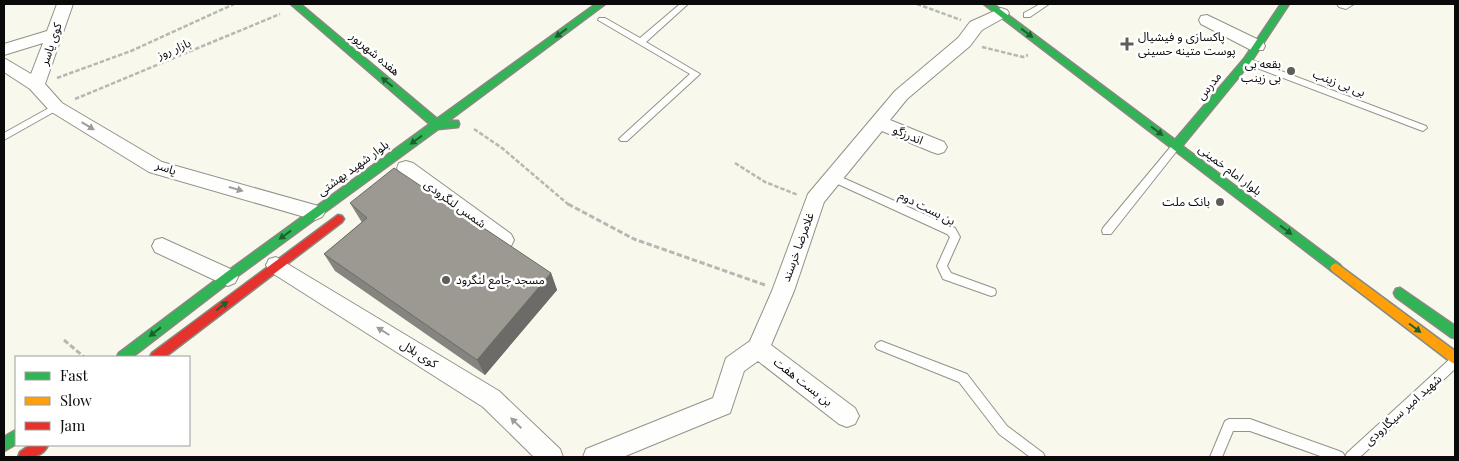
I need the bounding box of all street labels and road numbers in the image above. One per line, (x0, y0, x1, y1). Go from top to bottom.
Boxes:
street label: کوی یاسر (35, 19, 65, 68)
street label: هفده شهریور (346, 27, 404, 79)
street label: بازار روز (153, 34, 193, 63)
street label: بی بی زینب (1311, 65, 1368, 100)
street label: مدرس (1192, 68, 1224, 103)
street label: اندرزگو (891, 121, 926, 148)
street label: بلوار شهید بهشتی (313, 136, 391, 199)
street label: بلوار امام خمینی (1194, 140, 1266, 200)
street label: یاسر (153, 156, 179, 178)
street label: شمس لنگرودی (421, 175, 490, 231)
street label: بن بست دوم (896, 186, 958, 230)
street label: غلامرضا خرسند (777, 210, 817, 284)
street label: کوی بلال (398, 335, 442, 372)
street label: بن بست هفت (771, 353, 836, 409)
street label: شهید امیر سیگارودی (1360, 370, 1444, 448)

